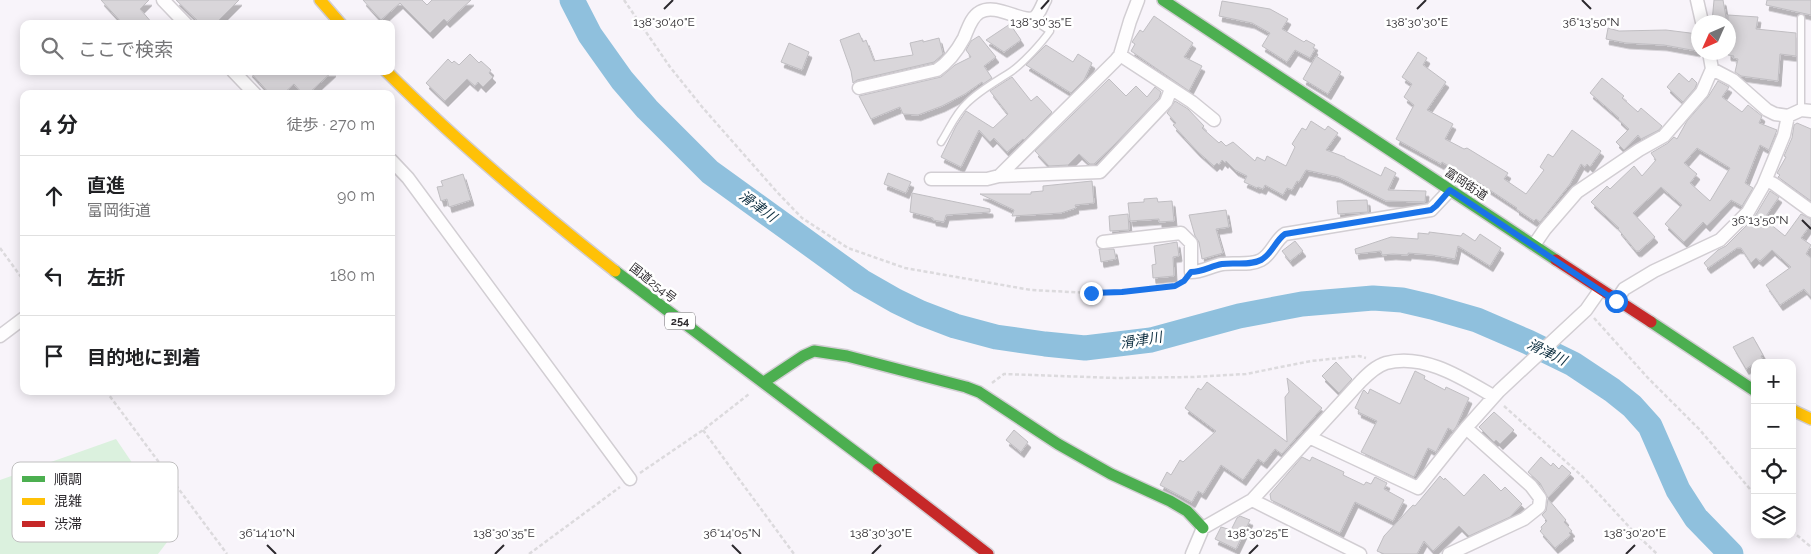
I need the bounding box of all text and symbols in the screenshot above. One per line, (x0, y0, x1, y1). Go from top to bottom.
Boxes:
text: 138°30'40"E (633, 15, 695, 29)
text: 138°30'35"E (1010, 15, 1072, 29)
text: 138°30'30"E (1386, 15, 1448, 29)
text: 36°13'50"N (1562, 15, 1620, 29)
north arrow (1691, 15, 1736, 60)
search box (20, 20, 395, 75)
icon: search (38, 34, 66, 62)
text: ここで検索 (78, 38, 173, 60)
text: 4 分 (40, 112, 78, 137)
text: 徒歩 · 270 m (286, 115, 375, 134)
street label: 富岡街道 (1442, 165, 1490, 203)
text: 直進 (87, 174, 125, 196)
icon: ahead (40, 182, 68, 210)
text: 90 m (337, 186, 375, 205)
water label: 滑津川 (736, 187, 781, 226)
text: 富岡街道 (87, 201, 151, 220)
text: 36°13'50"N (1731, 213, 1789, 227)
street label: 国道254号 (627, 260, 679, 306)
icon: left (40, 262, 68, 290)
text: 左折 (87, 266, 125, 288)
text: 180 m (330, 266, 375, 285)
route end (1080, 282, 1103, 305)
route start (1605, 290, 1628, 313)
road number: 254 (665, 312, 695, 330)
water label: 滑津川 (1119, 329, 1165, 351)
water label: 滑津川 (1525, 336, 1571, 369)
icon: arrive (40, 342, 68, 370)
text: 目的地に到着 (87, 346, 201, 368)
map controls (1751, 359, 1796, 539)
button: + (1751, 359, 1796, 404)
button: − (1751, 404, 1796, 449)
button: locate (1751, 449, 1796, 494)
legend (12, 462, 178, 542)
text: 順調 (54, 471, 82, 487)
text: 混雑 (54, 493, 82, 509)
button: layers (1751, 494, 1796, 539)
text: 渋滞 (54, 516, 82, 532)
text: 36°14'10"N (239, 526, 295, 540)
text: 138°30'35"E (473, 526, 535, 540)
text: 36°14'05"N (703, 526, 761, 540)
text: 138°30'30"E (850, 526, 912, 540)
text: 138°30'25"E (1227, 526, 1289, 540)
text: 138°30'20"E (1604, 526, 1666, 540)

